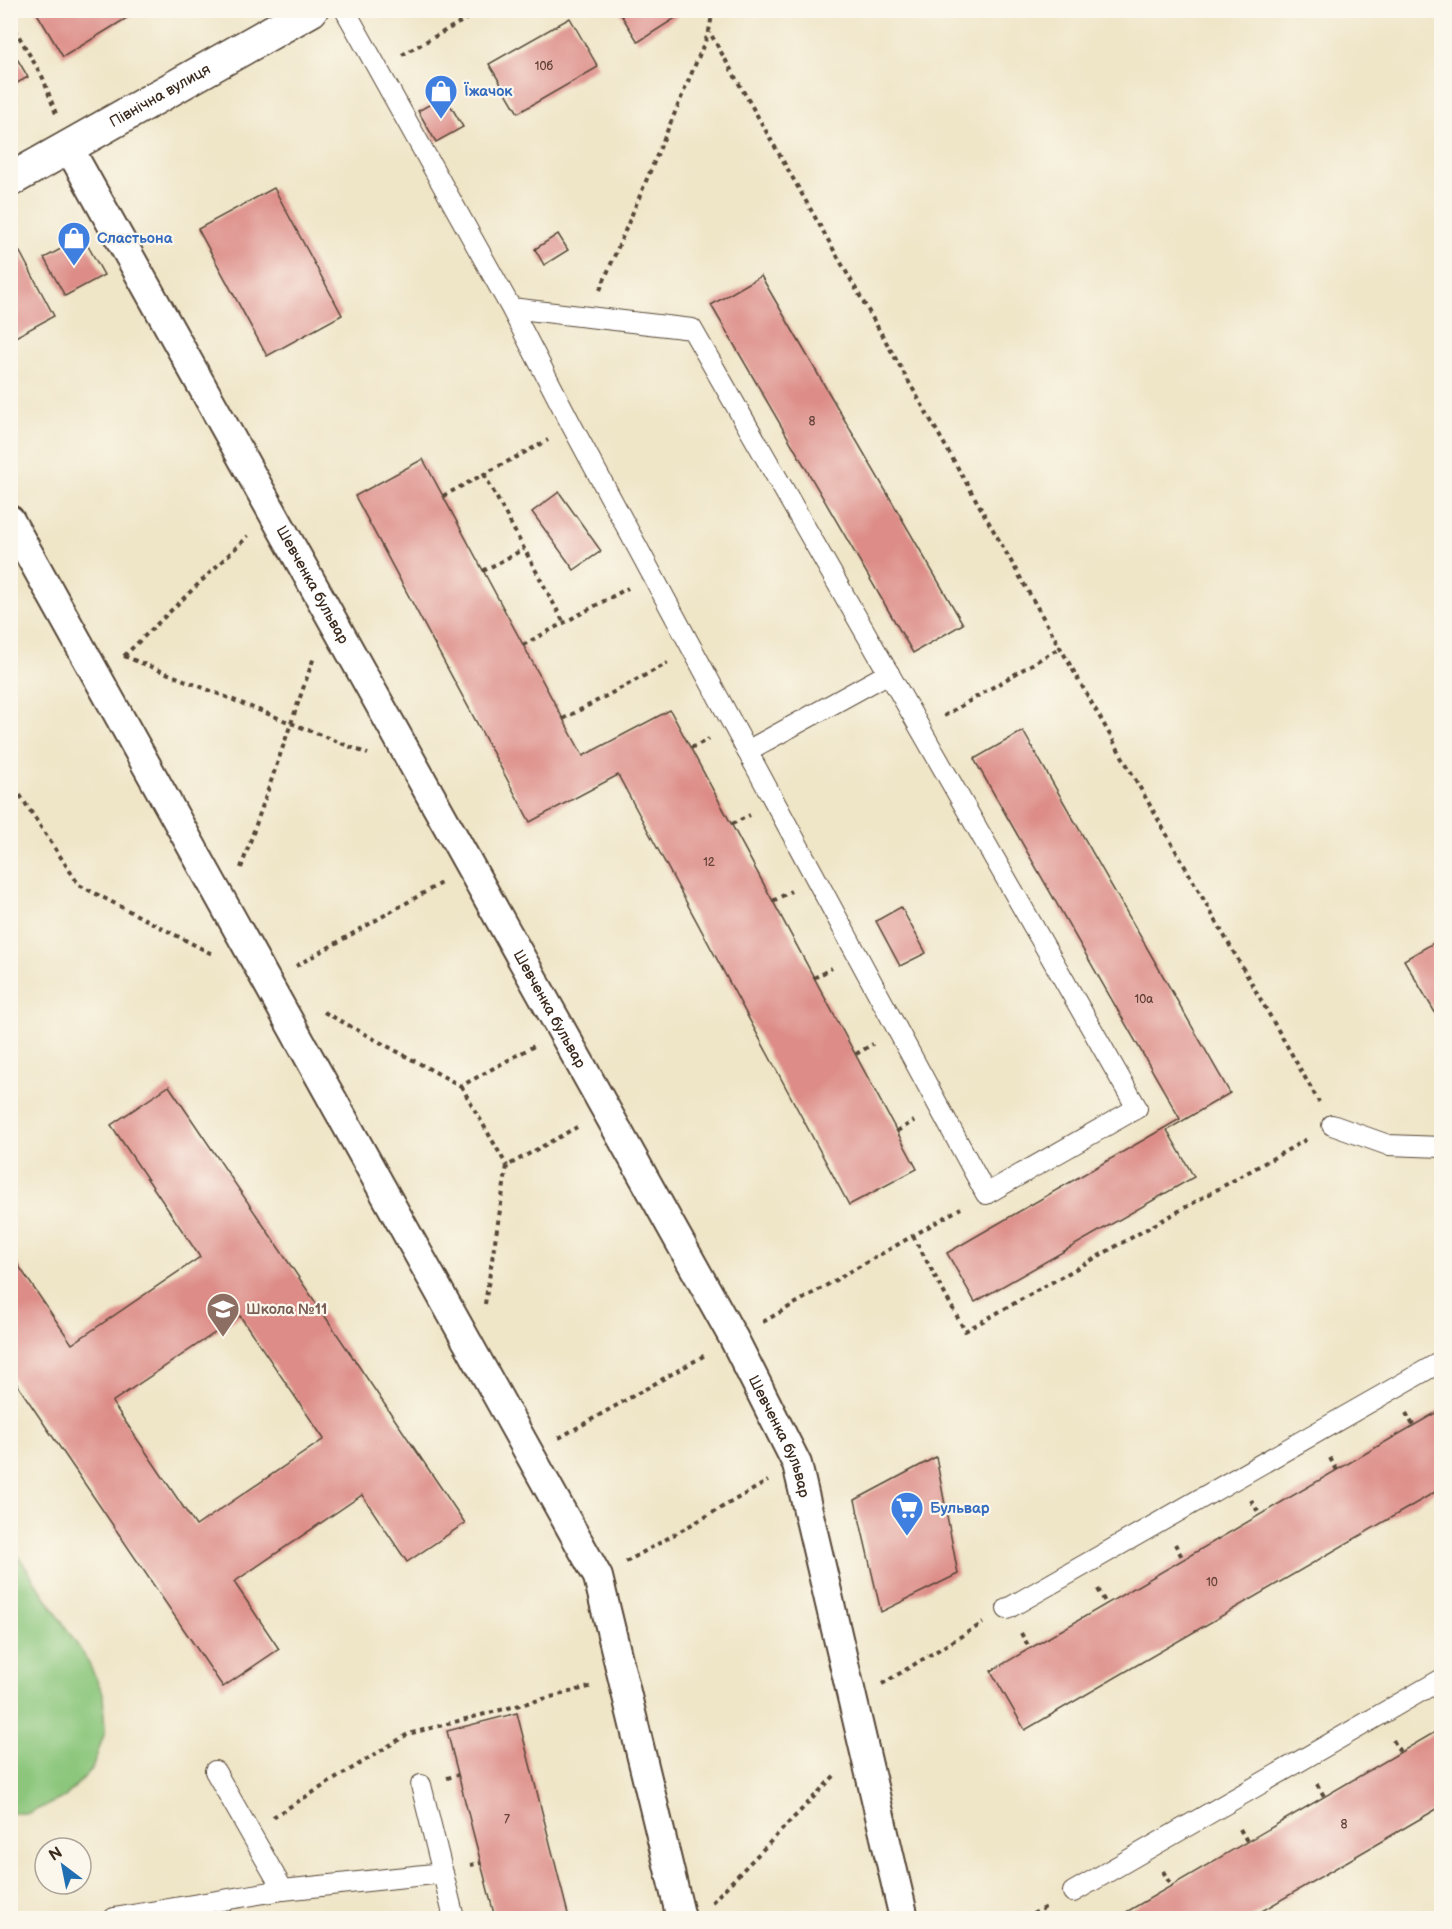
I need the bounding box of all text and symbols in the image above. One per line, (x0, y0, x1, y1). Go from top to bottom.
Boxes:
street label: Північна вулиця (106, 59, 214, 131)
house number: 10б (535, 59, 554, 74)
shop icon: Їжачок (423, 73, 459, 120)
place label: Їжачок (463, 81, 513, 101)
shop icon: Сластьона (56, 220, 92, 267)
place label: Сластьона (97, 229, 173, 248)
house number: 8 (809, 414, 816, 429)
street label: Шевченка бульвар (272, 522, 354, 647)
house number: 12 (703, 855, 715, 870)
street label: Шевченка бульвар (509, 946, 591, 1072)
house number: 10а (1135, 992, 1153, 1007)
school or university icon: Школа №11 (205, 1291, 241, 1338)
place label: Школа №11 (246, 1300, 327, 1319)
street label: Шевченка бульвар (744, 1372, 814, 1500)
supermarket icon: Бульвар (889, 1490, 925, 1537)
place label: Бульвар (930, 1499, 990, 1518)
house number: 10 (1206, 1575, 1218, 1590)
house number: 7 (504, 1812, 510, 1827)
house number: 8 (1341, 1817, 1348, 1832)
north arrow (33, 1836, 93, 1896)
text: N (46, 1843, 66, 1866)

